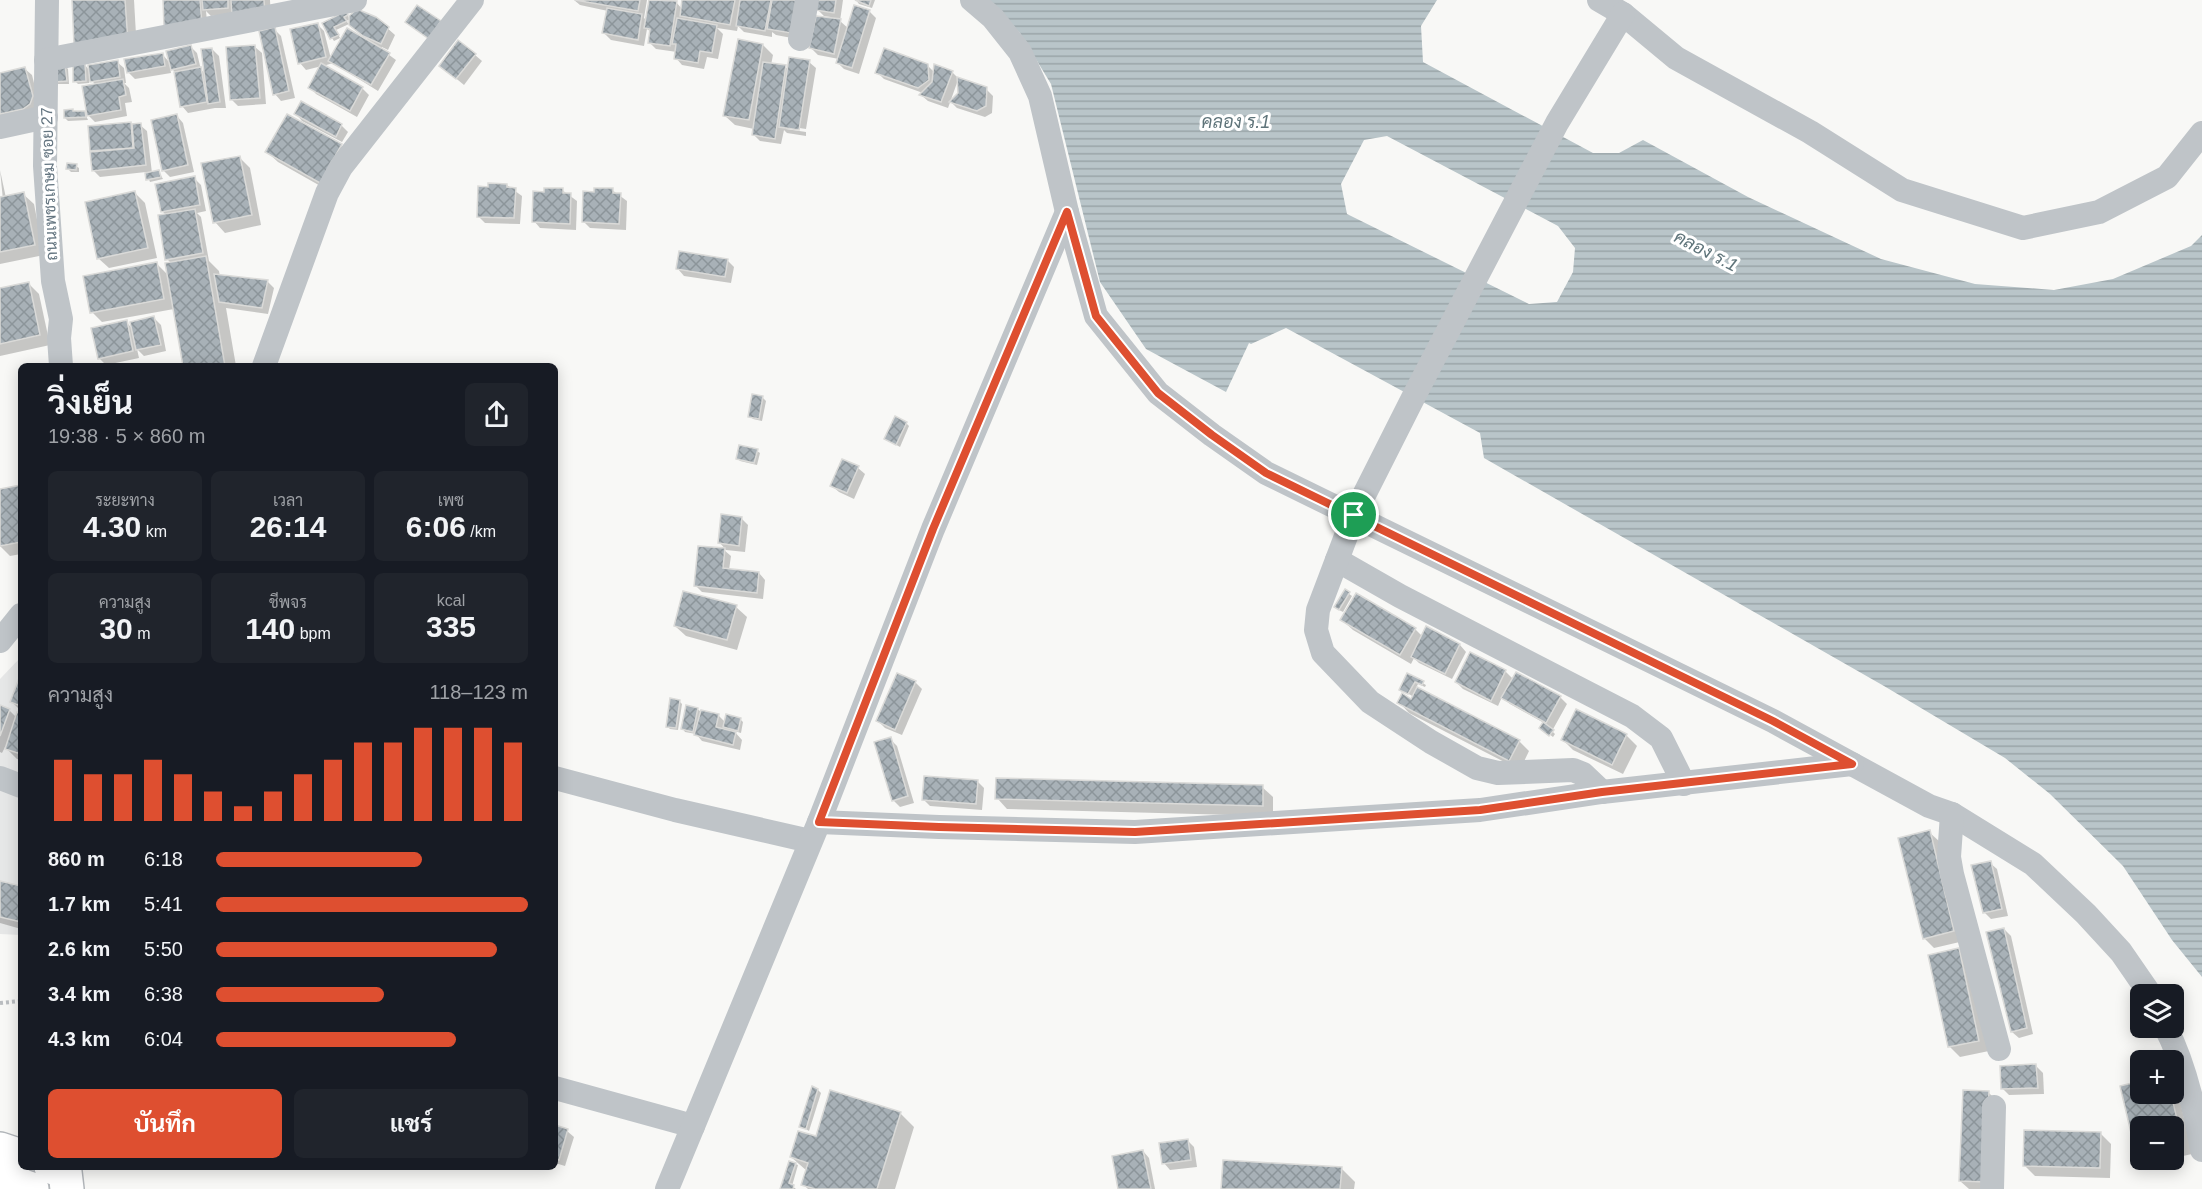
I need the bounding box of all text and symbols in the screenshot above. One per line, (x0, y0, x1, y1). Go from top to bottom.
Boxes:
street label: ถนนเพชรเกษม ซอย 27 (38, 107, 60, 261)
water label: คลอง ร.1 (1202, 112, 1270, 132)
water label: คลอง ร.1 (1671, 226, 1741, 276)
button: share (465, 383, 528, 446)
text: วิ่งเย็น (48, 384, 133, 421)
text: 19:38 · 5 × 860 m (48, 425, 205, 447)
pin (1328, 489, 1379, 540)
text: ระยะทาง (95, 492, 155, 509)
text: เวลา (273, 492, 303, 509)
text: เพซ (438, 492, 464, 509)
icon: arrive (1337, 498, 1370, 531)
text: 4.30 (83, 510, 141, 543)
text: 26:14 (250, 510, 326, 543)
text: 6:06 (406, 510, 466, 543)
text: km (141, 523, 167, 540)
text: /km (466, 523, 496, 540)
text: kcal (437, 592, 465, 609)
text: ความสูง (99, 594, 151, 611)
text: ชีพจร (269, 594, 307, 611)
text: 335 (426, 610, 476, 643)
text: 30 (99, 612, 133, 645)
text: 140 (245, 612, 295, 645)
text: m (133, 625, 151, 642)
text: bpm (295, 625, 331, 642)
text: 118–123 m (429, 681, 528, 703)
text: ความสูง (48, 684, 113, 706)
text: 860 m (48, 848, 105, 870)
text: 6:18 (144, 848, 183, 870)
text: 1.7 km (48, 893, 110, 915)
text: 5:41 (144, 893, 183, 915)
text: 2.6 km (48, 938, 110, 960)
text: 5:50 (144, 938, 183, 960)
text: 3.4 km (48, 983, 110, 1005)
text: 6:38 (144, 983, 183, 1005)
map controls (2130, 984, 2184, 1170)
button: layers (2130, 984, 2184, 1038)
text: 4.3 km (48, 1028, 110, 1050)
text: 6:04 (144, 1028, 183, 1050)
button: + (2130, 1050, 2184, 1104)
button: บันทึก (48, 1089, 282, 1158)
button: แชร์ (294, 1089, 528, 1158)
button: − (2130, 1116, 2184, 1170)

